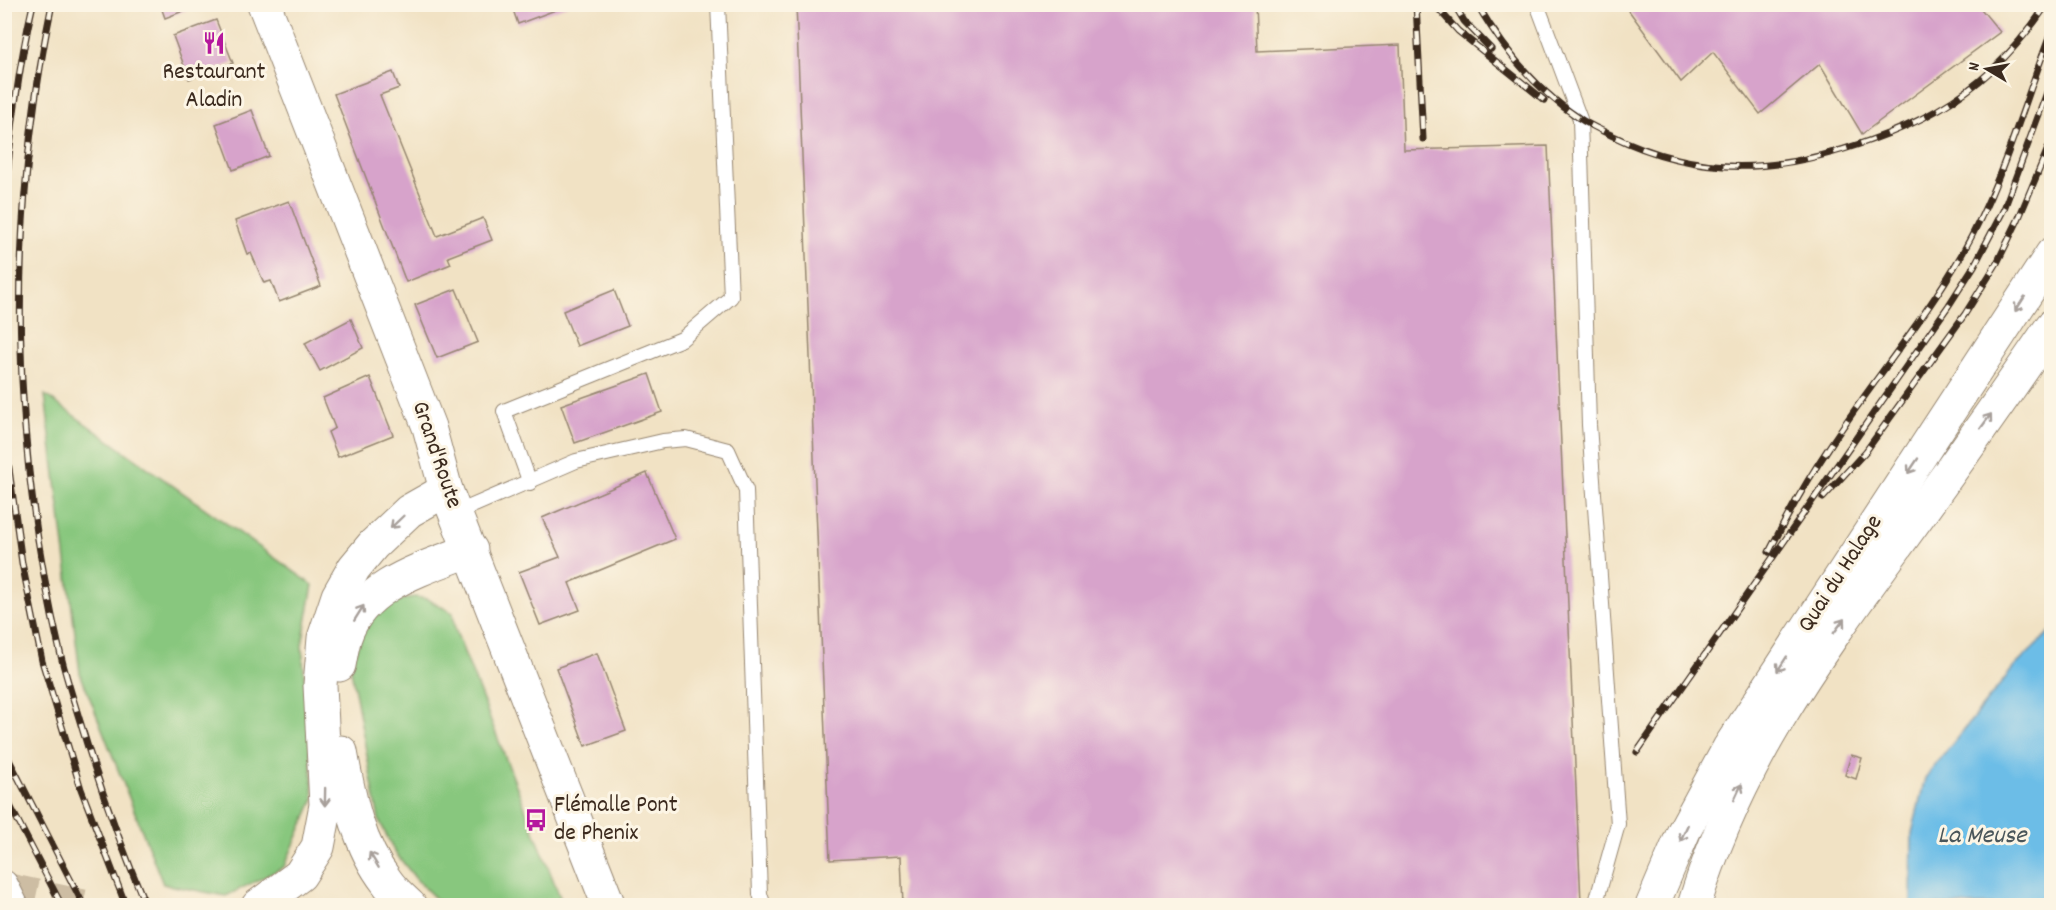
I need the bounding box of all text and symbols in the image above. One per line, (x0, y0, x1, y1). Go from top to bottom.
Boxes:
restaurant icon: Restaurant Aladin (201, 30, 227, 56)
north arrow (1957, 39, 2017, 99)
place label: Restaurant Aladin (163, 56, 266, 118)
text: N (1963, 61, 1987, 73)
one-way arrow (2014, 295, 2026, 311)
street label: Grand'Route (402, 397, 470, 513)
one-way arrow (1980, 414, 1992, 430)
one-way arrow (1906, 458, 1919, 475)
street label: Quai du Halage (1790, 508, 1892, 640)
one-way arrow (390, 514, 405, 529)
one-way arrow (353, 605, 365, 622)
one-way arrow (1832, 618, 1845, 634)
one-way arrow (1776, 656, 1788, 672)
one-way arrow (1733, 784, 1744, 802)
one-way arrow (319, 787, 331, 807)
place label: Flémalle Pont de Phenix (554, 789, 678, 851)
bus stop icon: Flémalle Pont de Phenix (523, 807, 549, 833)
water label: La Meuse (1937, 818, 2028, 855)
one-way arrow (1678, 823, 1690, 841)
one-way arrow (367, 852, 379, 869)

